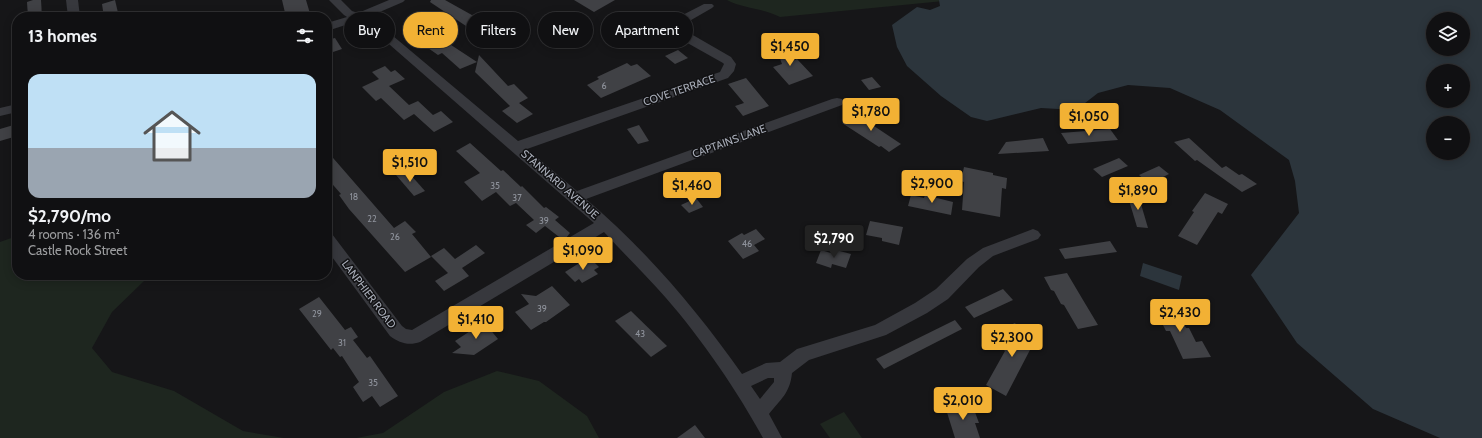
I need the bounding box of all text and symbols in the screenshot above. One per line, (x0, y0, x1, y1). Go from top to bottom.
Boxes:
chip: Buy (344, 12, 395, 48)
chip: Rent (403, 12, 458, 48)
chip: Filters (466, 12, 530, 48)
chip: New (538, 12, 593, 48)
chip: Apartment (601, 12, 693, 48)
map controls (1426, 12, 1470, 160)
button: layers (1426, 12, 1470, 56)
icon: filters (294, 25, 316, 47)
text: 13 homes (28, 26, 97, 46)
pin: $1,450 (757, 33, 823, 67)
text: $1,450 (770, 38, 810, 54)
button: + (1426, 64, 1470, 108)
street label: COVE TERRACE (641, 71, 717, 109)
house number: 6 (601, 80, 607, 91)
pin: $1,780 (838, 98, 904, 132)
icon: home (136, 100, 208, 172)
text: $1,780 (851, 103, 891, 119)
pin: $1,050 (1056, 103, 1122, 137)
text: $1,050 (1069, 108, 1109, 124)
button: − (1426, 116, 1470, 160)
street label: CAPTAINS LANE (690, 121, 768, 161)
street label: STANNARD AVENUE (518, 146, 602, 222)
pin: $1,510 (377, 149, 443, 183)
text: $1,510 (392, 154, 428, 170)
pin: $2,900 (899, 170, 965, 204)
pin: $1,460 (659, 172, 725, 206)
text: $2,900 (911, 175, 953, 191)
text: $1,460 (672, 177, 712, 193)
pin: $1,890 (1105, 177, 1171, 211)
house number: 35 (490, 180, 500, 191)
text: $1,890 (1118, 182, 1158, 198)
house number: 18 (350, 191, 358, 202)
house number: 37 (512, 192, 522, 203)
text: $2,790/mo (28, 206, 111, 226)
house number: 22 (367, 213, 377, 224)
house number: 39 (539, 215, 549, 226)
pin: $2,790 (801, 225, 867, 259)
text: 4 rooms · 136 m² (28, 226, 120, 242)
text: $2,790 (814, 230, 854, 246)
house number: 26 (390, 231, 400, 242)
pin: $1,090 (550, 237, 616, 271)
house number: 46 (742, 238, 752, 249)
text: Castle Rock Street (28, 242, 127, 258)
text: $1,090 (563, 242, 603, 258)
street label: LANPHIER ROAD (339, 257, 399, 331)
pin: $2,430 (1147, 299, 1213, 333)
house number: 39 (537, 303, 547, 314)
text: $2,430 (1159, 304, 1201, 320)
pin: $1,410 (443, 306, 509, 340)
house number: 29 (312, 308, 322, 319)
text: $1,410 (457, 311, 495, 327)
pin: $2,300 (979, 324, 1045, 358)
house number: 43 (635, 328, 645, 339)
text: $2,300 (991, 329, 1033, 345)
house number: 31 (338, 337, 346, 348)
house number: 35 (368, 377, 378, 388)
pin: $2,010 (930, 387, 996, 421)
text: $2,010 (943, 392, 983, 408)

